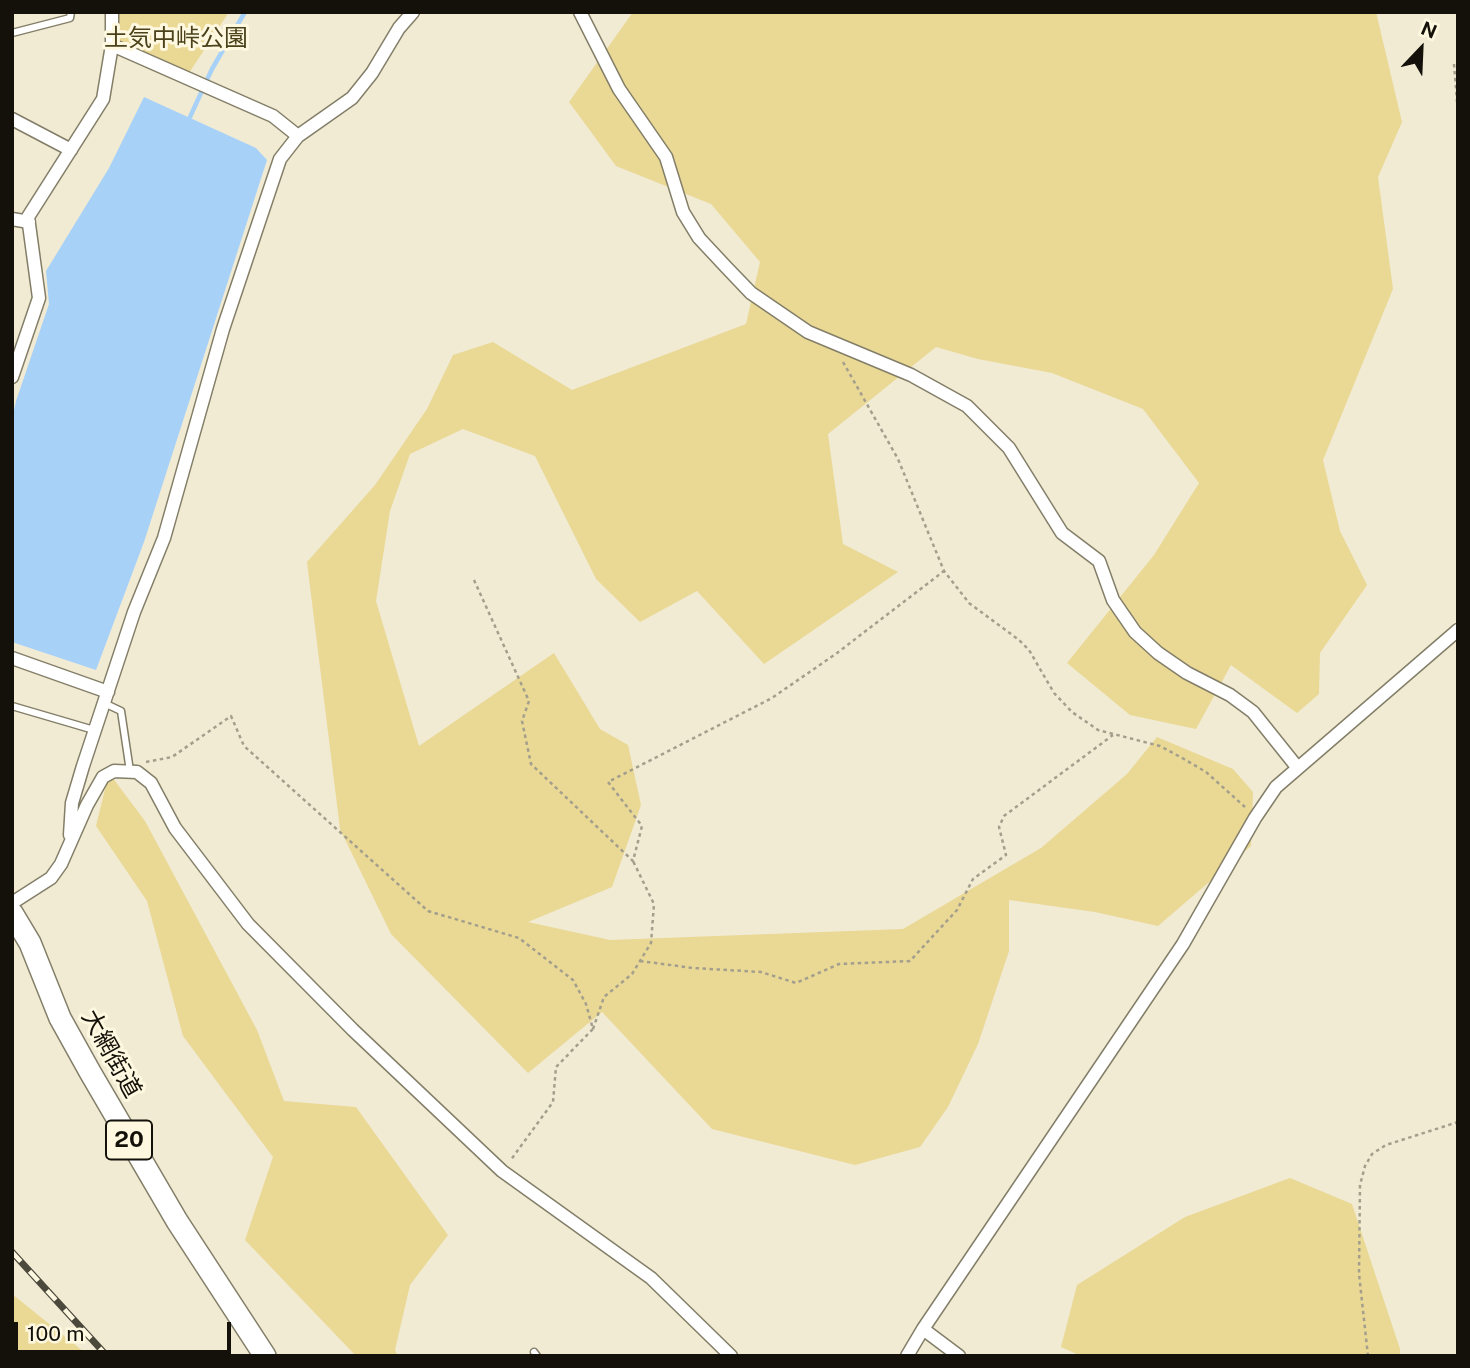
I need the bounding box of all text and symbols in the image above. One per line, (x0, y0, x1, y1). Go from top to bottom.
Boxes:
north arrow (1386, 14, 1456, 84)
text: N (1418, 17, 1440, 43)
park label: 土気中峠公園 (104, 25, 248, 53)
street label: 大網街道 (75, 1005, 147, 1103)
road number: 20 (106, 1120, 152, 1160)
scale bar (18, 1308, 234, 1352)
text: 100 m (27, 1321, 84, 1346)

